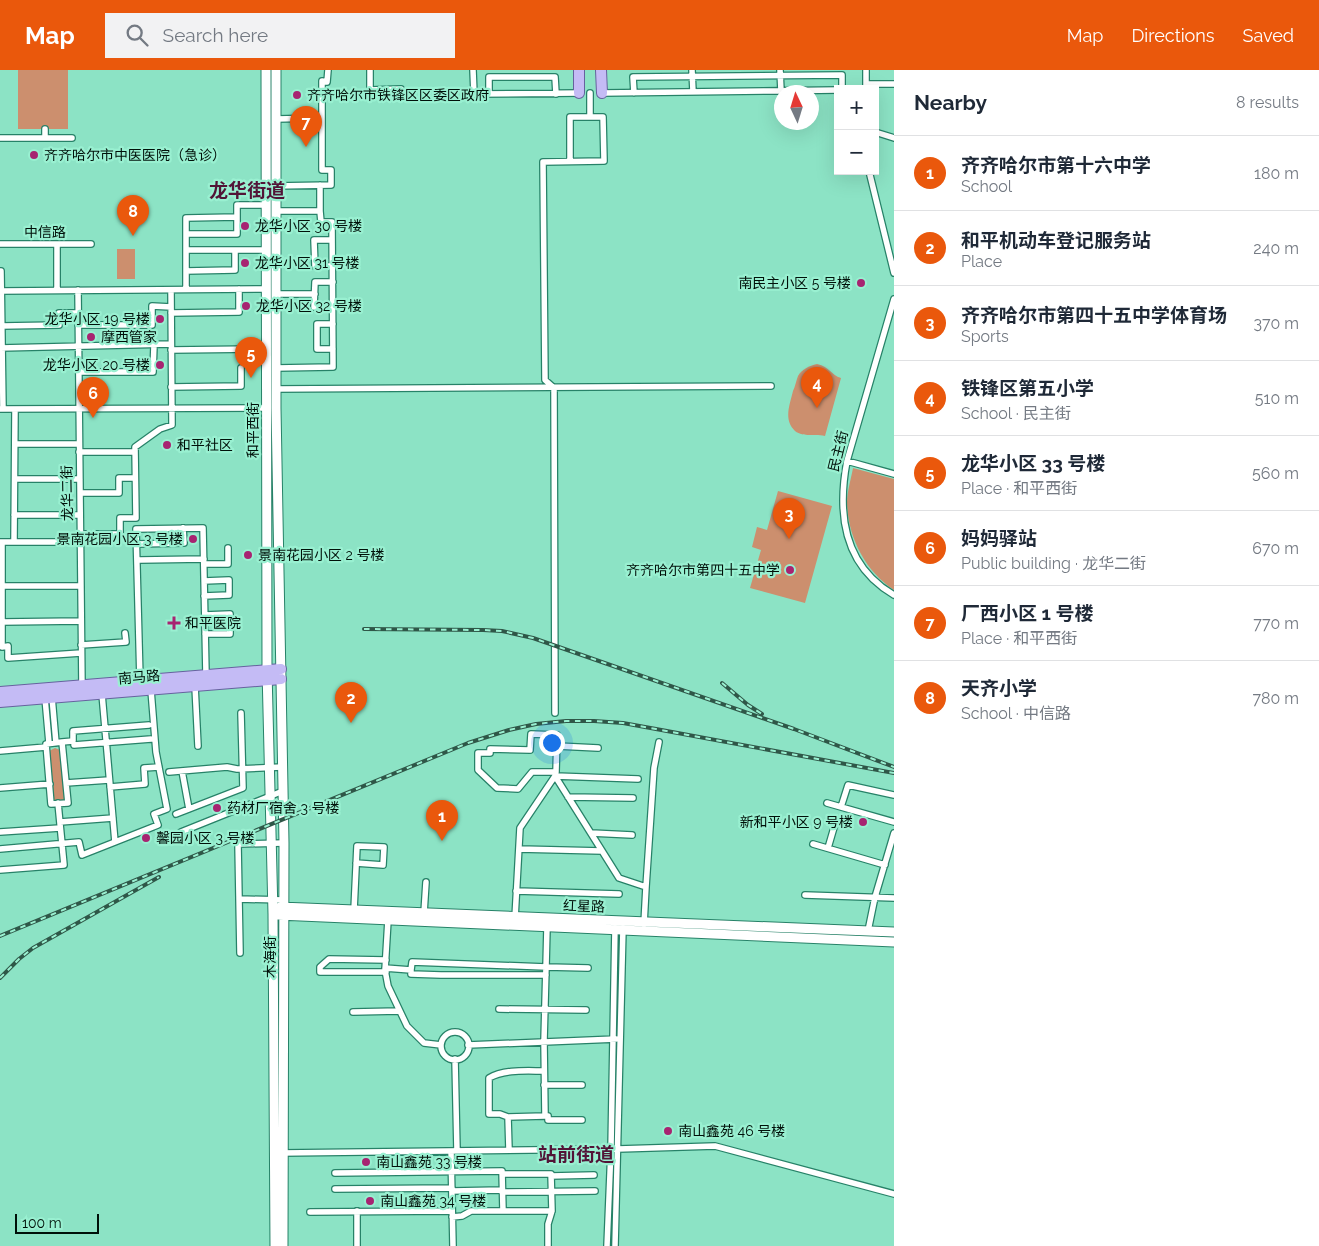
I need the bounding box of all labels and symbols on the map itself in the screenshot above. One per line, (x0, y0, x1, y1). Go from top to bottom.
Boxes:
north arrow (774, 85, 819, 130)
place label: 齐齐哈尔市铁锋区区委区政府 (307, 87, 489, 103)
marker: 齐齐哈尔市铁锋区区委区政府 (291, 89, 303, 101)
pin: 7 (290, 106, 322, 147)
place label: 齐齐哈尔市中医医院（急诊） (44, 147, 226, 163)
marker: 齐齐哈尔市中医医院（急诊） (28, 149, 40, 161)
district label: 龙华街道 (209, 179, 285, 201)
pin: 8 (117, 195, 149, 236)
place label: 龙华小区 30 号楼 (255, 218, 362, 234)
marker: 龙华小区 30 号楼 (239, 220, 251, 232)
street label: 中信路 (24, 224, 66, 240)
place label: 龙华小区 31 号楼 (255, 255, 360, 271)
marker: 龙华小区 31 号楼 (239, 257, 251, 269)
place label: 南民主小区 5 号楼 (738, 275, 851, 291)
marker: 南民主小区 5 号楼 (855, 277, 867, 289)
place label: 龙华小区 32 号楼 (256, 298, 362, 314)
marker: 龙华小区 32 号楼 (240, 300, 252, 312)
place label: 龙华小区 19 号楼 (45, 311, 150, 327)
marker: 龙华小区 19 号楼 (154, 313, 166, 325)
place label: 摩西管家 (101, 329, 157, 345)
marker: 摩西管家 (85, 331, 97, 343)
pin: 5 (235, 337, 267, 378)
place label: 龙华小区 20 号楼 (43, 357, 150, 373)
marker: 龙华小区 20 号楼 (154, 359, 166, 371)
pin: 4 (801, 367, 833, 408)
pin: 6 (77, 377, 109, 418)
street label: 和平西街 (245, 402, 261, 458)
street label: 民主街 (825, 429, 851, 473)
place label: 和平社区 (177, 437, 233, 453)
marker: 和平社区 (161, 439, 173, 451)
street label: 龙华二街 (59, 465, 75, 521)
pin: 3 (773, 498, 805, 539)
place label: 景南花园小区 3 号楼 (56, 531, 183, 547)
marker: 景南花园小区 3 号楼 (187, 533, 199, 545)
place label: 景南花园小区 2 号楼 (258, 547, 384, 563)
marker: 景南花园小区 2 号楼 (242, 549, 254, 561)
place label: 齐齐哈尔市第四十五中学 (626, 562, 780, 578)
marker: 齐齐哈尔市第四十五中学 (784, 564, 796, 576)
place label: 和平医院 (185, 615, 241, 631)
marker: 和平医院 (167, 616, 181, 630)
street label: 南马路 (117, 667, 161, 687)
pin: 2 (335, 682, 367, 723)
your location (539, 730, 565, 756)
place label: 药材厂宿舍 3 号楼 (227, 800, 340, 816)
pin: 1 (426, 800, 458, 841)
marker: 药材厂宿舍 3 号楼 (211, 802, 223, 814)
place label: 新和平小区 9 号楼 (740, 814, 853, 830)
marker: 新和平小区 9 号楼 (857, 816, 869, 828)
place label: 馨园小区 3 号楼 (156, 830, 255, 846)
marker: 馨园小区 3 号楼 (140, 832, 152, 844)
street label: 红星路 (563, 897, 605, 915)
street label: 木海街 (262, 936, 278, 978)
place label: 南山鑫苑 46 号楼 (678, 1123, 785, 1139)
marker: 南山鑫苑 46 号楼 (662, 1125, 674, 1137)
district label: 站前街道 (538, 1143, 614, 1165)
place label: 南山鑫苑 33 号楼 (376, 1154, 482, 1170)
marker: 南山鑫苑 33 号楼 (360, 1156, 372, 1168)
place label: 南山鑫苑 34 号楼 (380, 1193, 486, 1209)
marker: 南山鑫苑 34 号楼 (364, 1195, 376, 1207)
scale bar (15, 1211, 99, 1234)

